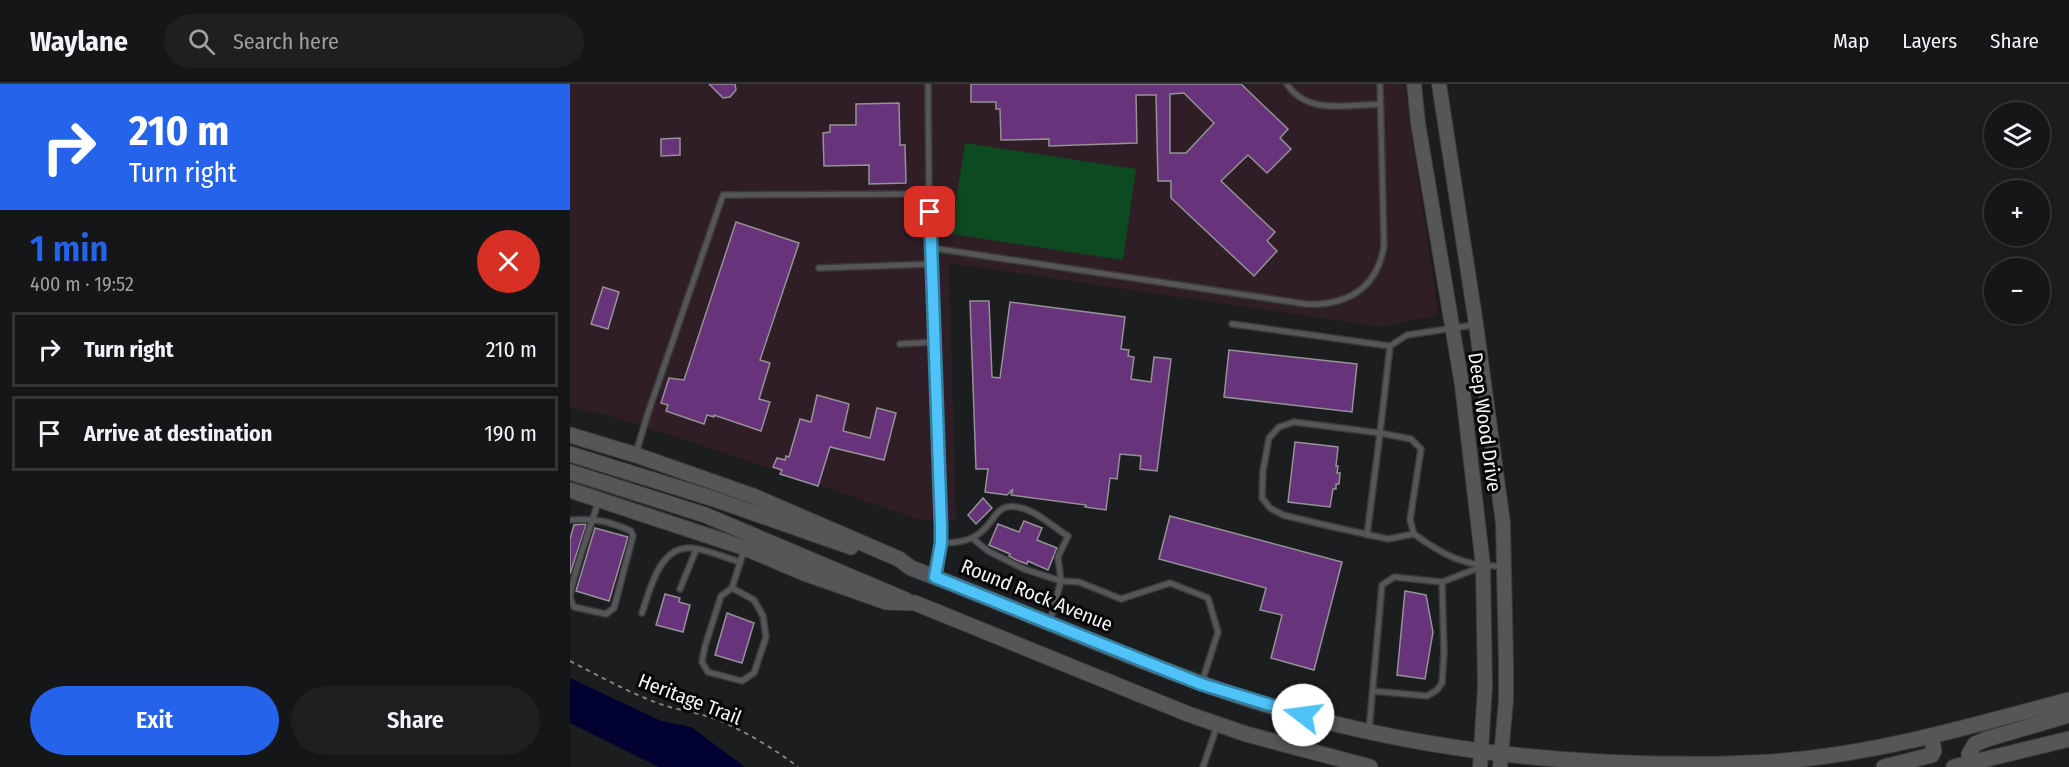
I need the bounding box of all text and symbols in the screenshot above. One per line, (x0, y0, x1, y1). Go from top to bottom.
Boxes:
search box (164, 14, 584, 68)
text: Waylane (30, 25, 128, 58)
icon: search (185, 25, 218, 58)
text: Search here (233, 28, 339, 55)
text: Map (1833, 28, 1869, 54)
text: Layers (1902, 28, 1957, 54)
text: Share (1990, 28, 2039, 54)
map controls (1984, 102, 2050, 324)
button: layers (1984, 102, 2050, 168)
text: 210 m (129, 106, 229, 156)
icon: right (30, 108, 108, 186)
text: Turn right (129, 157, 237, 189)
button: + (1984, 180, 2050, 246)
pin (904, 186, 955, 237)
icon: arrive (913, 195, 946, 228)
text: 1 min (30, 227, 108, 271)
button: close (477, 230, 540, 293)
button: − (1984, 258, 2050, 324)
text: 400 m · 19:52 (30, 272, 134, 296)
icon: right (33, 333, 66, 366)
text: Turn right (84, 336, 173, 363)
text: 210 m (486, 336, 537, 363)
street label: Deep Wood Drive (1463, 351, 1507, 493)
icon: arrive (33, 417, 66, 450)
text: Arrive at destination (84, 420, 272, 447)
text: 190 m (484, 420, 537, 447)
street label: Round Rock Avenue (958, 554, 1116, 636)
street label: Heritage Trail (635, 668, 745, 730)
position arrow (1271, 683, 1335, 747)
button: Exit (30, 686, 279, 755)
button: Share (291, 686, 540, 755)

